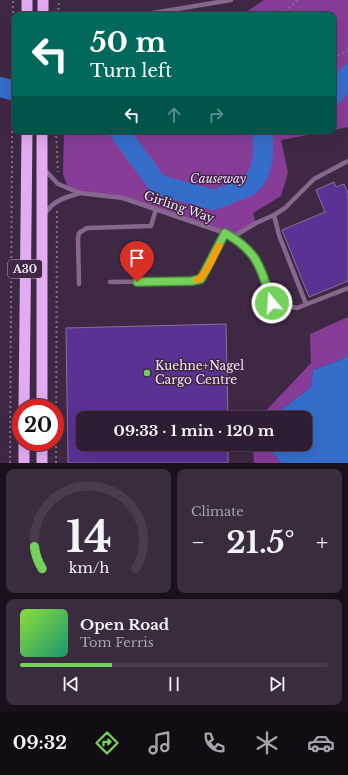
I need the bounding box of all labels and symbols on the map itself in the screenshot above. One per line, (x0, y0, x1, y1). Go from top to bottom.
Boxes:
park label: Causeway (190, 171, 247, 186)
street label: Girling Way (142, 187, 217, 226)
pin (120, 241, 154, 282)
road number: A30 (8, 260, 42, 278)
position arrow (251, 282, 293, 324)
place label: Kuehne+Nagel Cargo Centre (155, 358, 244, 387)
marker: Kuehne+Nagel Cargo Centre (142, 368, 152, 378)
speed limit sign: 20 (12, 399, 64, 451)

